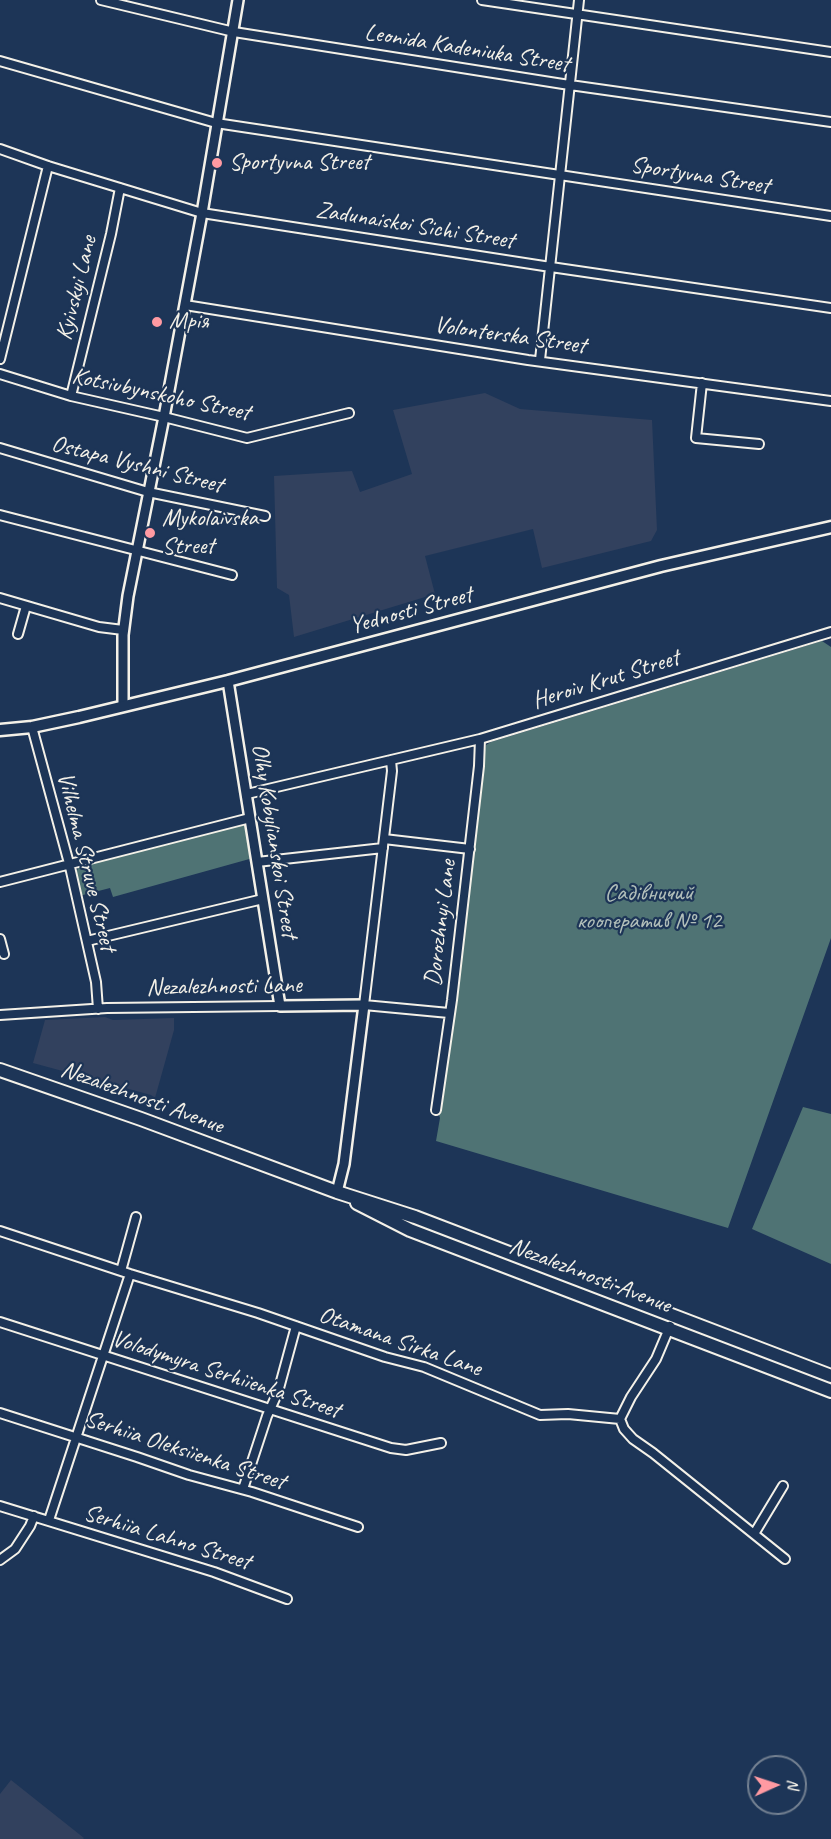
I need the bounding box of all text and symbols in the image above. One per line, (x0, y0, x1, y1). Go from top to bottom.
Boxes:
street label: Leonida Kadeniuka Street (363, 19, 571, 79)
place label: Sportyvna Street (229, 149, 369, 177)
street label: Sportyvna Street (628, 151, 772, 201)
marker: Sportyvna Street (210, 156, 224, 170)
street label: Zadunaiskoi Sichi Street (314, 196, 516, 256)
street label: Kyivskyi Lane (50, 233, 104, 343)
place label: Мрія (169, 308, 209, 336)
street label: Volonterska Street (432, 311, 588, 361)
marker: Мрія (150, 315, 164, 329)
street label: Kotsiubynskoho Street (69, 362, 253, 428)
street label: Ostapa Vyshni Street (48, 430, 226, 500)
place label: Mykolaivska Street (162, 505, 258, 561)
marker: Mykolaivska Street (143, 526, 157, 540)
street label: Yednosti Street (346, 581, 476, 641)
street label: Heroiv Krut Street (529, 644, 683, 716)
street label: Olhy Kobylianskoi Street (244, 742, 304, 940)
street label: Vilhelma Struve Street (50, 769, 122, 955)
street label: Dorozhnyi Lane (419, 858, 463, 988)
park label: Садівничий кооператив № 12 (576, 880, 722, 936)
street label: Nezalezhnosti Lane (146, 971, 302, 1003)
street label: Nezalezhnosti Avenue (57, 1055, 227, 1141)
street label: Nezalezhnosti Avenue (505, 1232, 675, 1320)
street label: Otamana Sirka Lane (315, 1301, 485, 1383)
street label: Volodymyra Serhiienka Street (108, 1325, 344, 1425)
street label: Serhiia Oleksiienka Street (81, 1405, 289, 1497)
street label: Serhiia Lahno Street (80, 1499, 254, 1577)
north arrow (747, 1755, 807, 1815)
text: N (783, 1779, 803, 1790)

